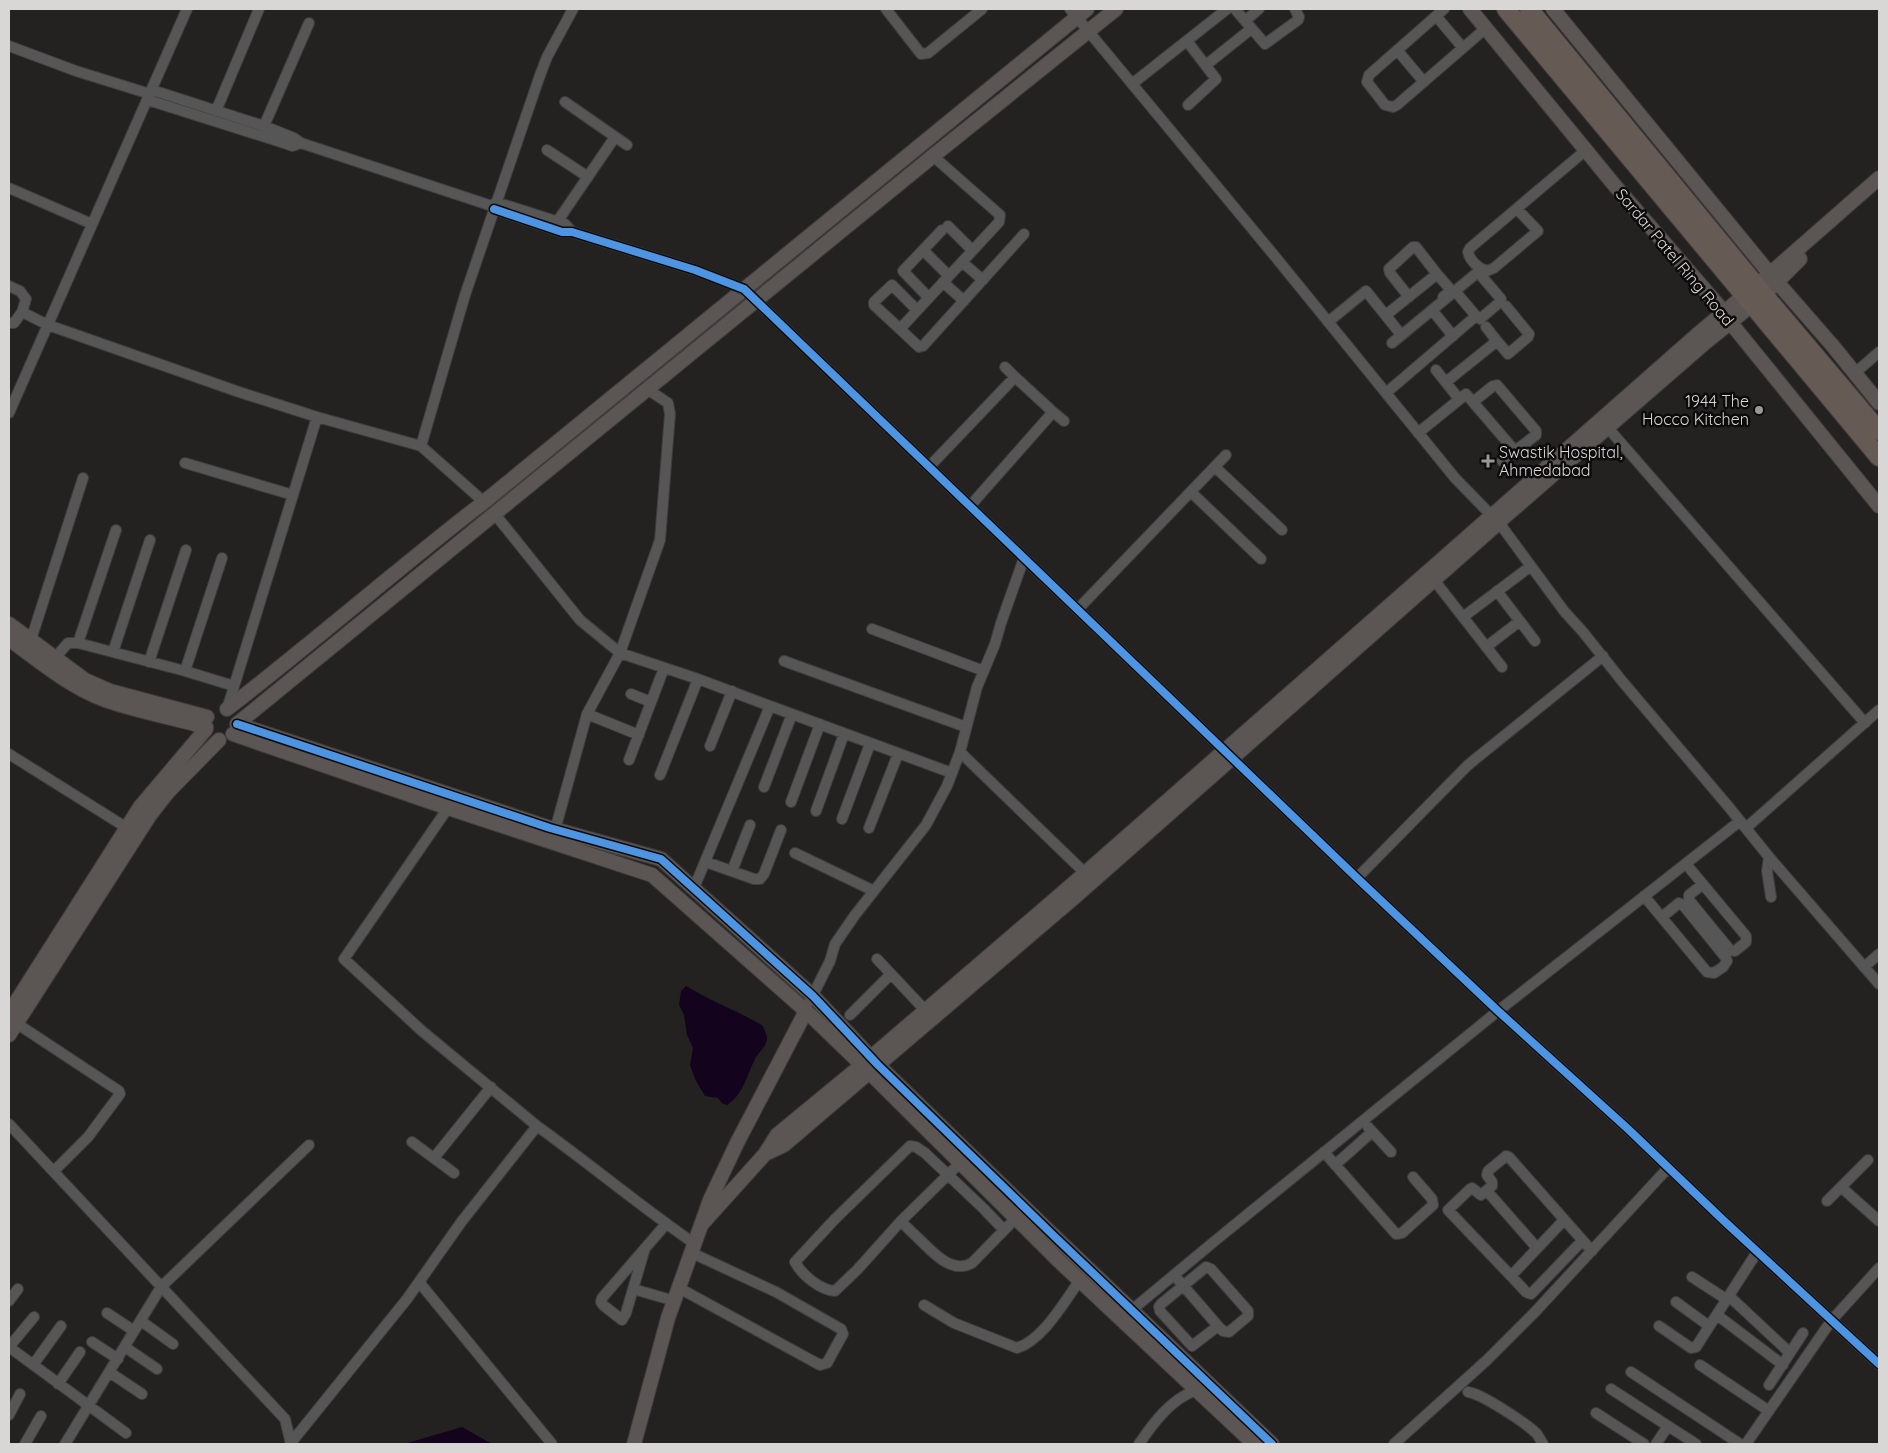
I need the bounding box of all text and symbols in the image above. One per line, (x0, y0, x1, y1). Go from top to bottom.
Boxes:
street label: Sardar Patel Ring Road (1612, 184, 1738, 330)
place label: 1944 The Hocco Kitchen (1642, 391, 1749, 429)
marker: 1944 The Hocco Kitchen (1753, 404, 1765, 416)
place label: Swastik Hospital, Ahmedabad (1499, 442, 1623, 480)
marker: Swastik Hospital, Ahmedabad (1481, 454, 1495, 468)

